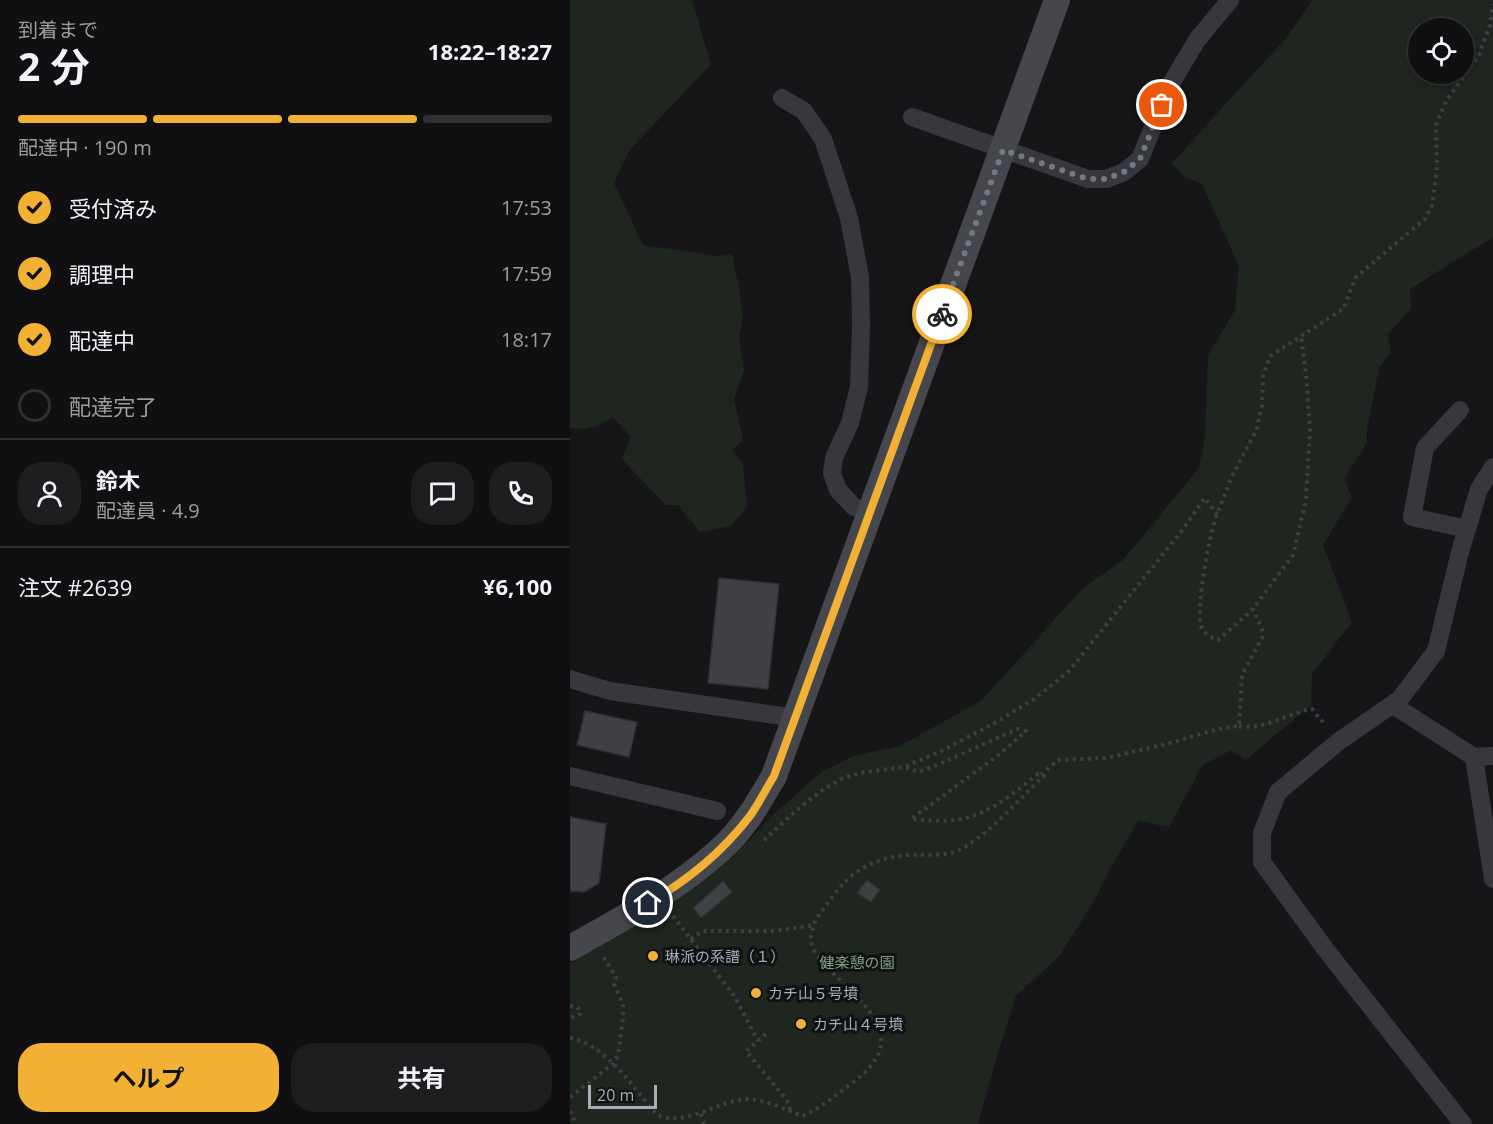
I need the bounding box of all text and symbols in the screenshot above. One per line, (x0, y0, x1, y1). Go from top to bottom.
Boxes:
text: 到着まで (18, 16, 98, 43)
map controls (1408, 18, 1474, 84)
button: locate (1408, 18, 1474, 84)
text: 18:22–18:27 (428, 36, 552, 66)
text: 2 分 (18, 39, 89, 92)
pin (1136, 79, 1187, 130)
icon: bag (1145, 88, 1178, 121)
text: 配達中 · 190 m (18, 134, 152, 161)
icon: check (18, 191, 51, 224)
text: 受付済み (69, 193, 157, 223)
text: 17:53 (501, 194, 552, 221)
icon: check (18, 257, 51, 290)
text: 調理中 (69, 259, 135, 289)
text: 17:59 (501, 260, 552, 287)
courier (912, 284, 972, 344)
icon: bike (926, 298, 959, 331)
icon: check (18, 323, 51, 356)
text: 配達中 (69, 325, 135, 355)
text: 18:17 (501, 326, 552, 353)
text: 配達完了 (69, 391, 157, 421)
button: person (18, 462, 81, 525)
button: chat (411, 462, 474, 525)
button: phone (489, 462, 552, 525)
text: 鈴木 (96, 465, 140, 495)
text: 配達員 · 4.9 (96, 497, 200, 524)
text: ¥6,100 (483, 571, 552, 601)
text: 注文 #2639 (18, 572, 132, 602)
pin (622, 877, 673, 928)
icon: home (631, 886, 664, 919)
place label: 琳派の系譜（１） (665, 946, 785, 966)
marker: 琳派の系譜（１） (646, 949, 660, 963)
park label: 健楽憩の園 (819, 952, 895, 972)
place label: カチ山５号墳 (768, 983, 858, 1003)
marker: カチ山５号墳 (749, 986, 763, 1000)
place label: カチ山４号墳 (813, 1014, 903, 1034)
marker: カチ山４号墳 (794, 1017, 808, 1031)
button: ヘルプ (18, 1043, 279, 1112)
button: 共有 (291, 1043, 552, 1112)
scale bar (588, 1082, 657, 1110)
text: 20 m (597, 1084, 634, 1106)

